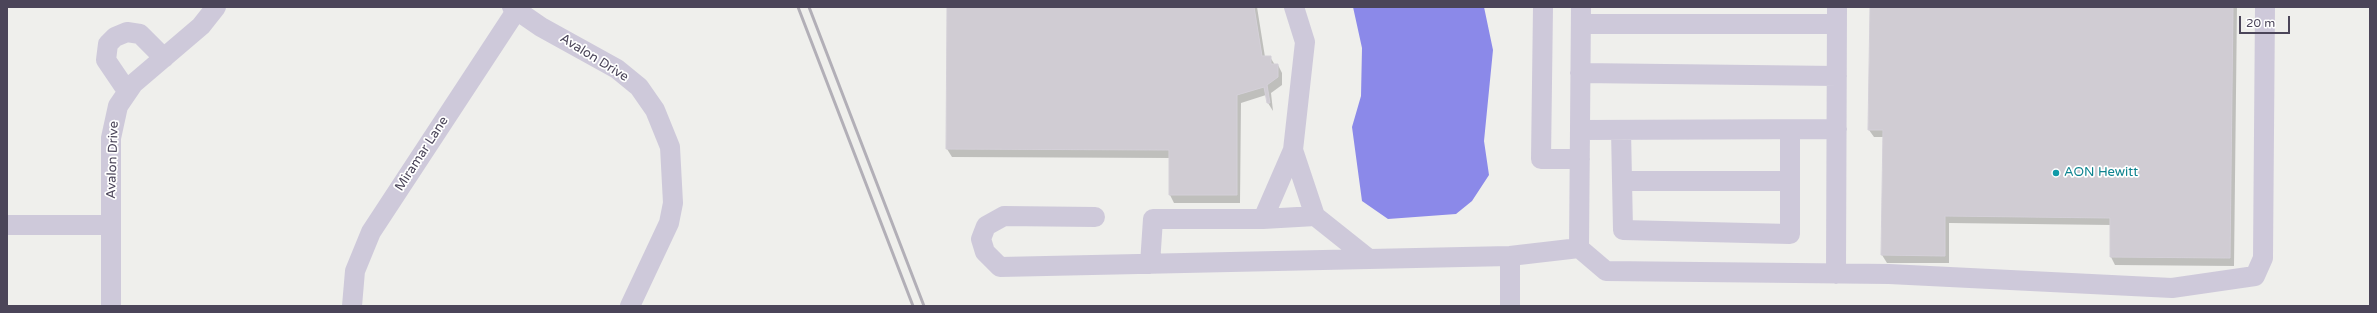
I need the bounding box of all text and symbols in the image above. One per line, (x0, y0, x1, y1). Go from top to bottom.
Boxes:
scale bar (2241, 8, 2292, 34)
text: 20 m (2246, 16, 2275, 30)
street label: Avalon Drive (557, 31, 631, 85)
street label: Miramar Lane (392, 114, 452, 194)
street label: Avalon Drive (104, 121, 122, 199)
place label: AON Hewitt (2064, 165, 2138, 181)
marker: AON Hewitt (2051, 168, 2061, 178)

